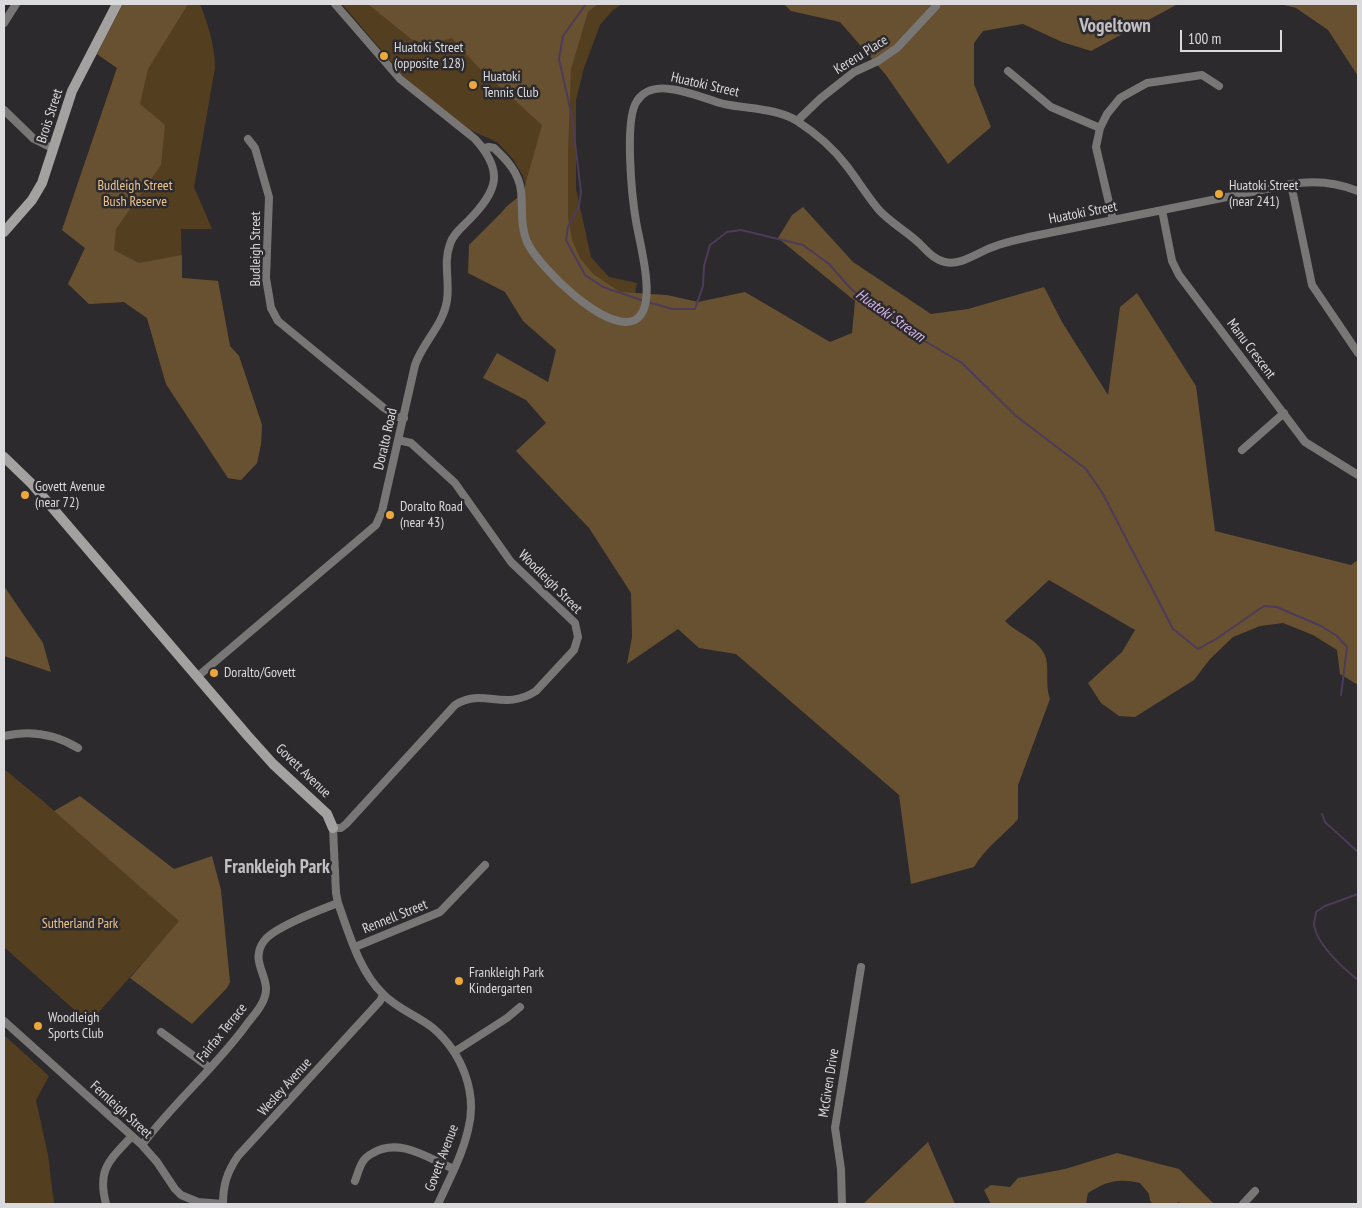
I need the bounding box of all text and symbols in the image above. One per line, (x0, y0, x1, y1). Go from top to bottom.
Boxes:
district label: Vogeltown (1079, 16, 1151, 38)
scale bar (1182, 20, 1284, 52)
text: 100 m (1188, 29, 1221, 48)
street label: Kereru Place (831, 32, 891, 78)
place label: Huatoki Street (opposite 128) (394, 40, 464, 72)
marker: Huatoki Street (opposite 128) (378, 50, 390, 62)
place label: Huatoki Tennis Club (483, 69, 538, 102)
street label: Huatoki Street (669, 69, 741, 101)
marker: Huatoki Tennis Club (467, 79, 479, 91)
street label: Brois Street (33, 87, 67, 145)
park label: Budleigh Street Bush Reserve (98, 178, 172, 210)
place label: Huatoki Street (near 241) (1229, 178, 1298, 210)
marker: Huatoki Street (near 241) (1213, 188, 1225, 200)
street label: Huatoki Street (1047, 198, 1119, 228)
street label: Budleigh Street (248, 212, 264, 286)
water label: Huatoki Stream (852, 286, 928, 346)
street label: Manu Crescent (1223, 316, 1279, 382)
street label: Doralto Road (371, 407, 401, 471)
place label: Govett Avenue (near 72) (35, 479, 105, 512)
marker: Govett Avenue (near 72) (19, 489, 31, 501)
place label: Doralto Road (near 43) (400, 499, 463, 532)
marker: Doralto Road (near 43) (384, 509, 396, 521)
street label: Woodleigh Street (515, 547, 585, 617)
place label: Doralto/Govett (224, 665, 296, 681)
marker: Doralto/Govett (208, 667, 220, 679)
street label: Govett Avenue (272, 741, 334, 801)
district label: Frankleigh Park (224, 857, 330, 879)
street label: Rennell Street (360, 896, 430, 938)
park label: Sutherland Park (42, 916, 118, 932)
place label: Frankleigh Park Kindergarten (469, 965, 544, 998)
marker: Frankleigh Park Kindergarten (453, 975, 465, 987)
street label: Fairfax Terrace (193, 1000, 251, 1066)
place label: Woodleigh Sports Club (48, 1010, 104, 1042)
marker: Woodleigh Sports Club (32, 1020, 44, 1032)
street label: McGiven Drive (815, 1047, 843, 1119)
street label: Wesley Avenue (255, 1055, 315, 1119)
street label: Fernleigh Street (86, 1078, 156, 1142)
street label: Govett Avenue (422, 1122, 462, 1194)

